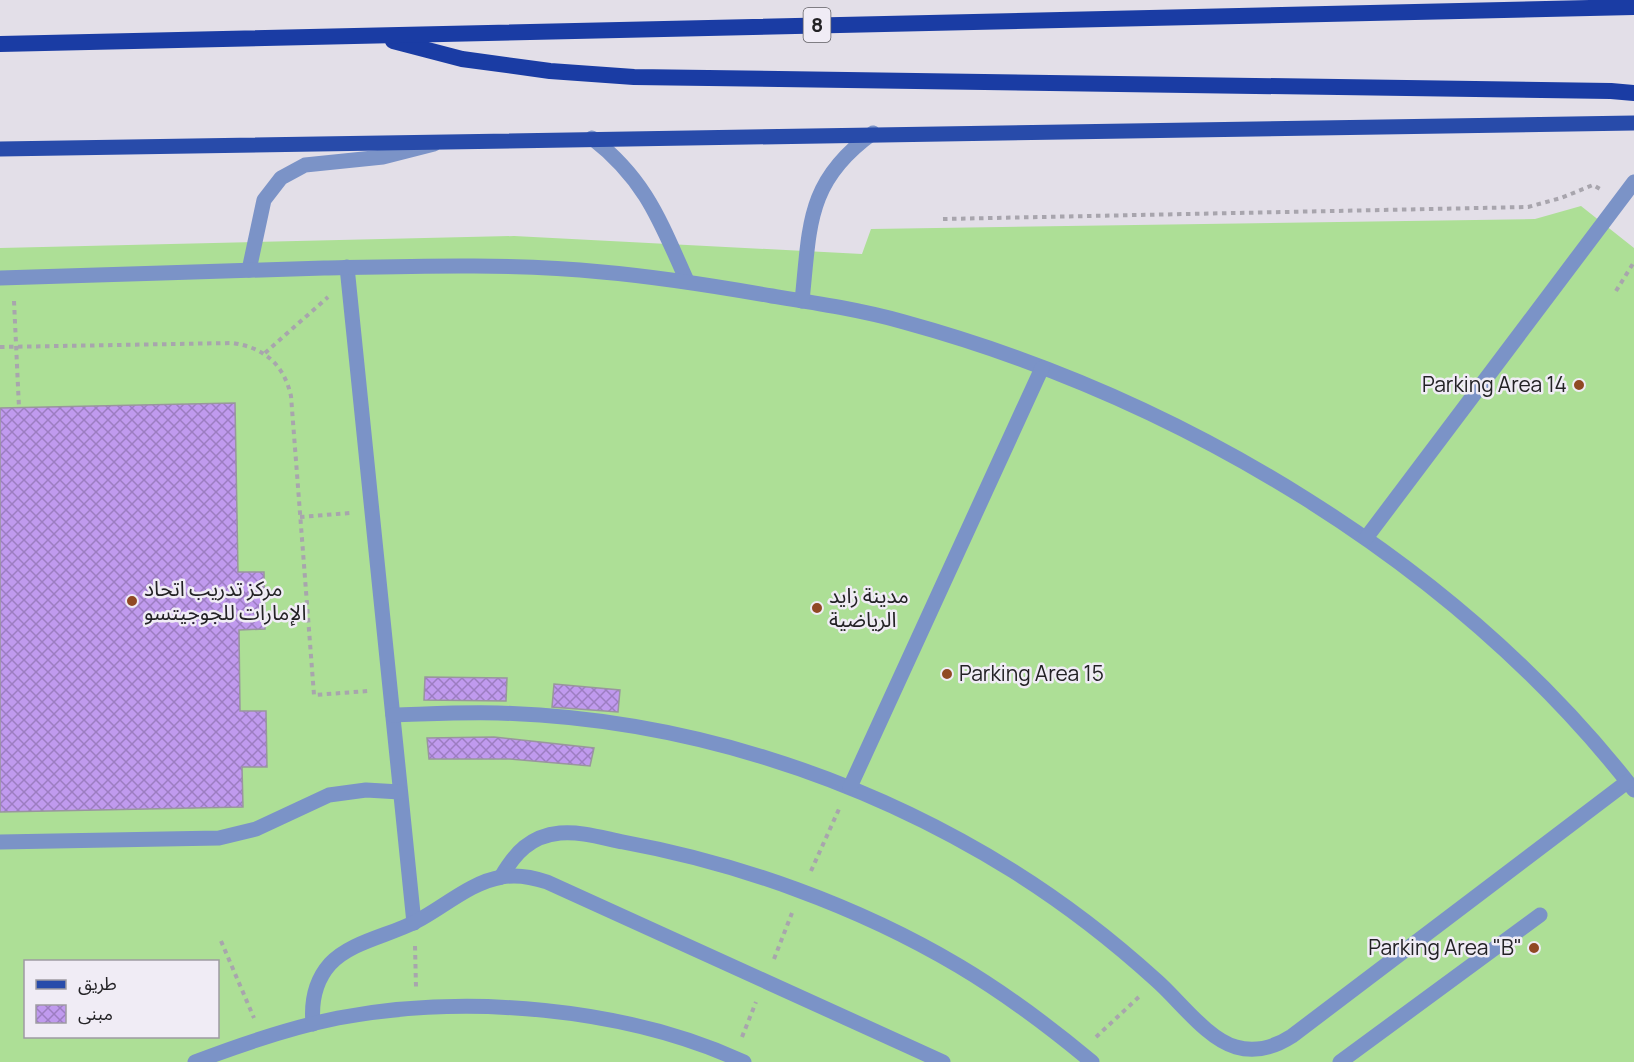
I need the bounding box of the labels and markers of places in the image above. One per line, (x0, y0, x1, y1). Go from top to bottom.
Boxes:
place label: Parking Area 14 (1422, 370, 1567, 398)
marker: Parking Area 14 (1572, 378, 1586, 392)
place label: مركز تدريب اتحاد الإمارات للجوجيتسو (144, 574, 306, 626)
place label: مدينة زايد الرياضية (829, 581, 909, 633)
marker: مركز تدريب اتحاد الإمارات للجوجيتسو (125, 594, 139, 608)
marker: مدينة زايد الرياضية (810, 601, 824, 615)
place label: Parking Area 15 (959, 659, 1104, 687)
marker: Parking Area 15 (940, 667, 954, 681)
place label: Parking Area "B" (1368, 933, 1522, 961)
marker: Parking Area "B" (1527, 941, 1541, 955)

